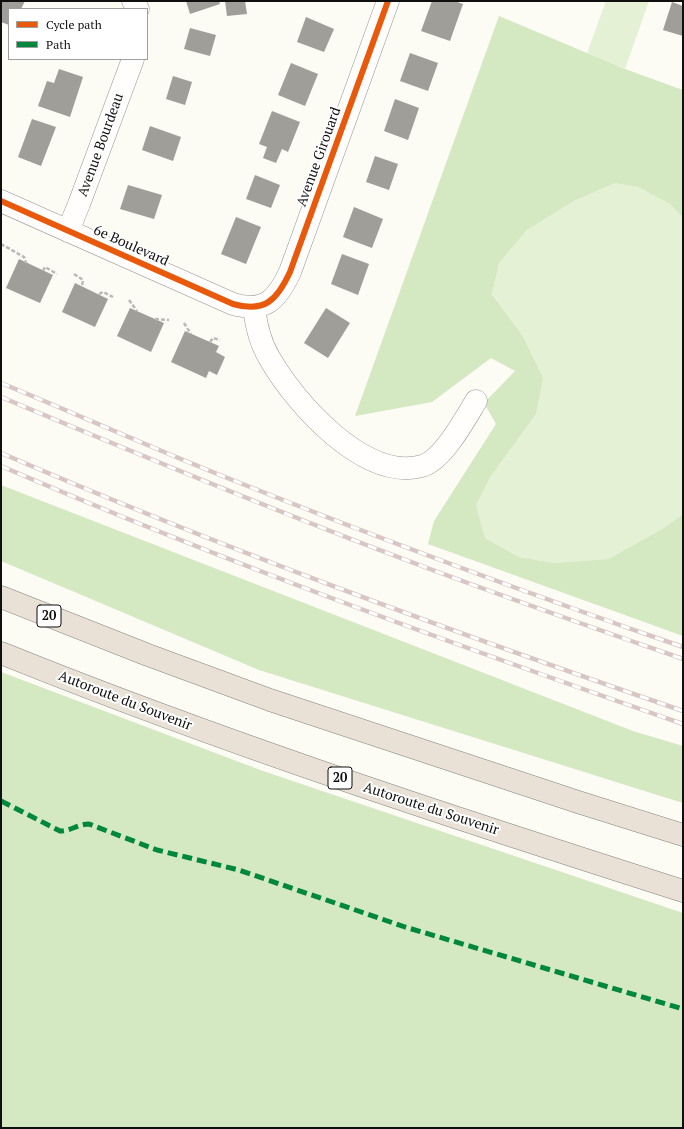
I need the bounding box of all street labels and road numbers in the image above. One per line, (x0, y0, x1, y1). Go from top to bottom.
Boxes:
street label: Avenue Bourdeau (74, 91, 128, 199)
street label: Avenue Girouard (293, 105, 345, 209)
street label: 6e Boulevard (91, 222, 171, 270)
road number: 20 (37, 605, 61, 627)
street label: Autoroute du Souvenir (56, 668, 194, 734)
road number: 20 (328, 767, 352, 789)
street label: Autoroute du Souvenir (361, 779, 501, 839)

